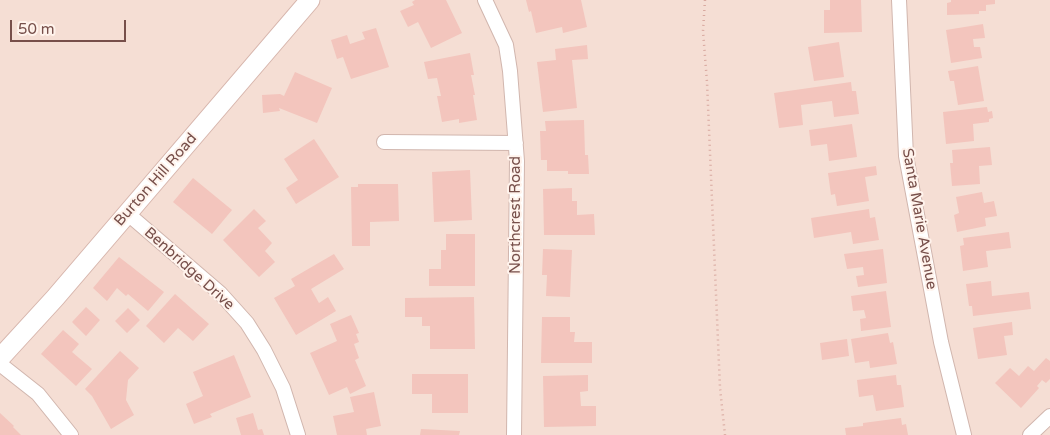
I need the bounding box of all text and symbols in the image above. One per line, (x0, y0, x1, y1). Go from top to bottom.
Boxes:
scale bar (12, 10, 129, 42)
text: 50 m (18, 20, 55, 38)
street label: Burton Hill Road (111, 130, 201, 230)
street label: Santa Marie Avenue (898, 147, 940, 291)
street label: Northcrest Road (507, 156, 525, 274)
street label: Benbridge Drive (140, 224, 238, 314)

